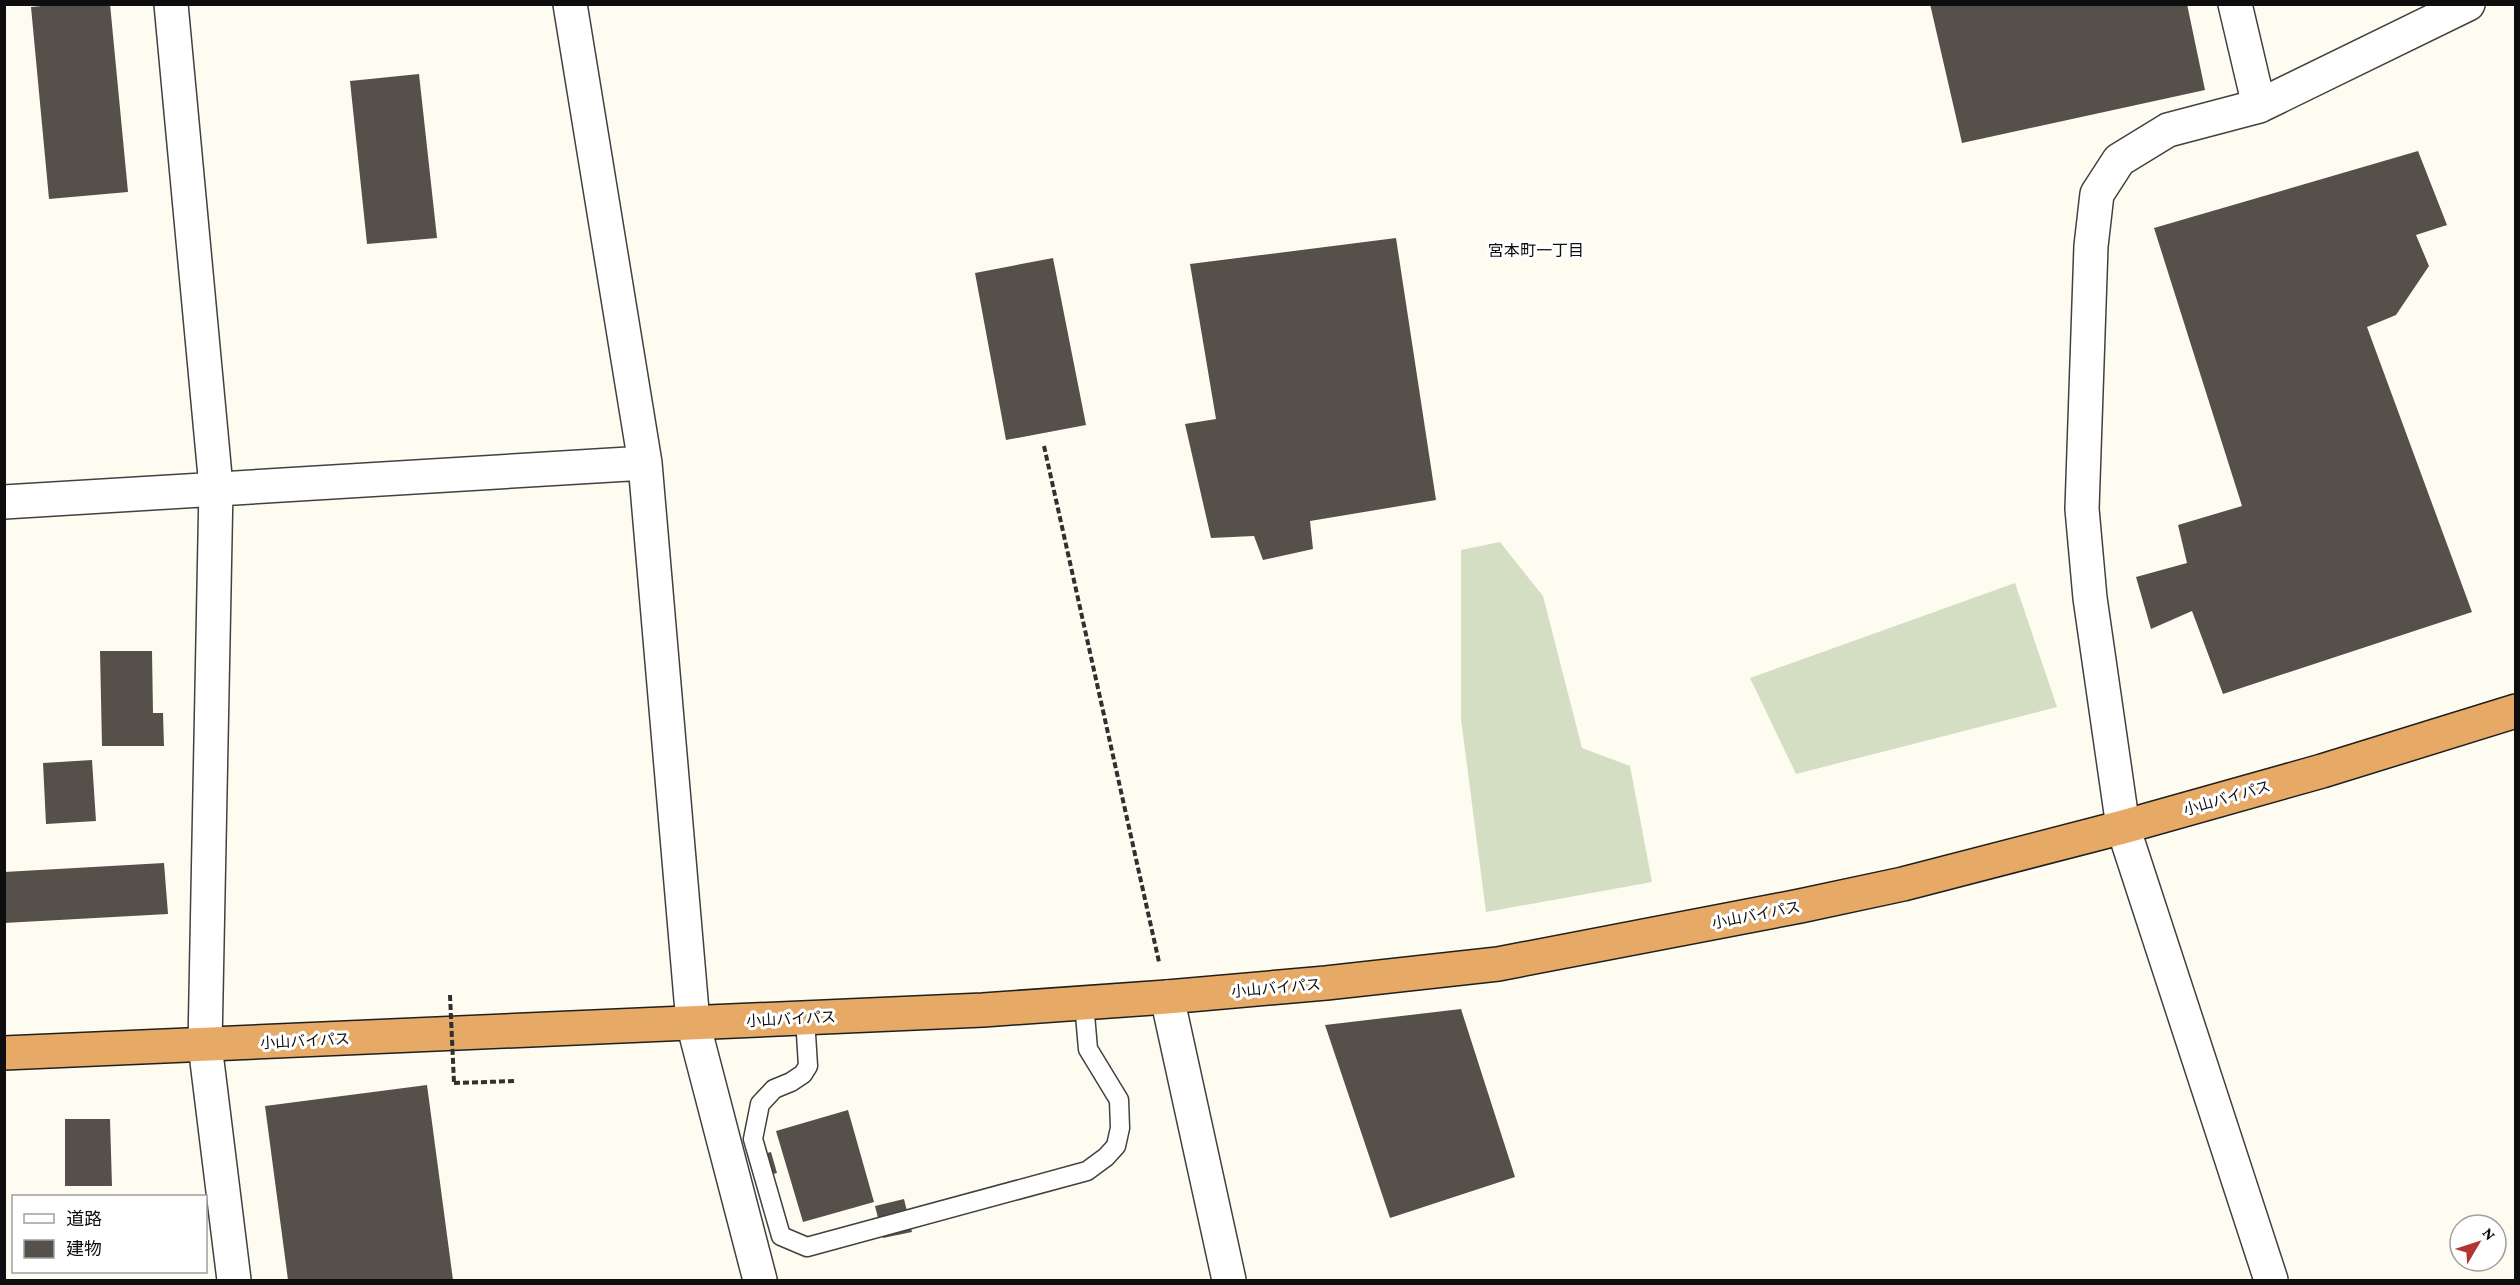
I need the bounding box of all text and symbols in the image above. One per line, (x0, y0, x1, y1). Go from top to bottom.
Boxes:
district label: 宮本町一丁目 (1488, 242, 1584, 259)
street label: 小山バイパス (2182, 778, 2272, 818)
street label: 小山バイパス (1710, 899, 1802, 931)
street label: 小山バイパス (1231, 976, 1321, 1000)
street label: 小山バイパス (746, 1009, 836, 1029)
street label: 小山バイパス (260, 1031, 350, 1051)
legend (12, 1195, 207, 1273)
text: 道路 (66, 1209, 102, 1229)
north arrow (2448, 1213, 2508, 1273)
text: N (2479, 1224, 2499, 1244)
text: 建物 (66, 1239, 102, 1259)

